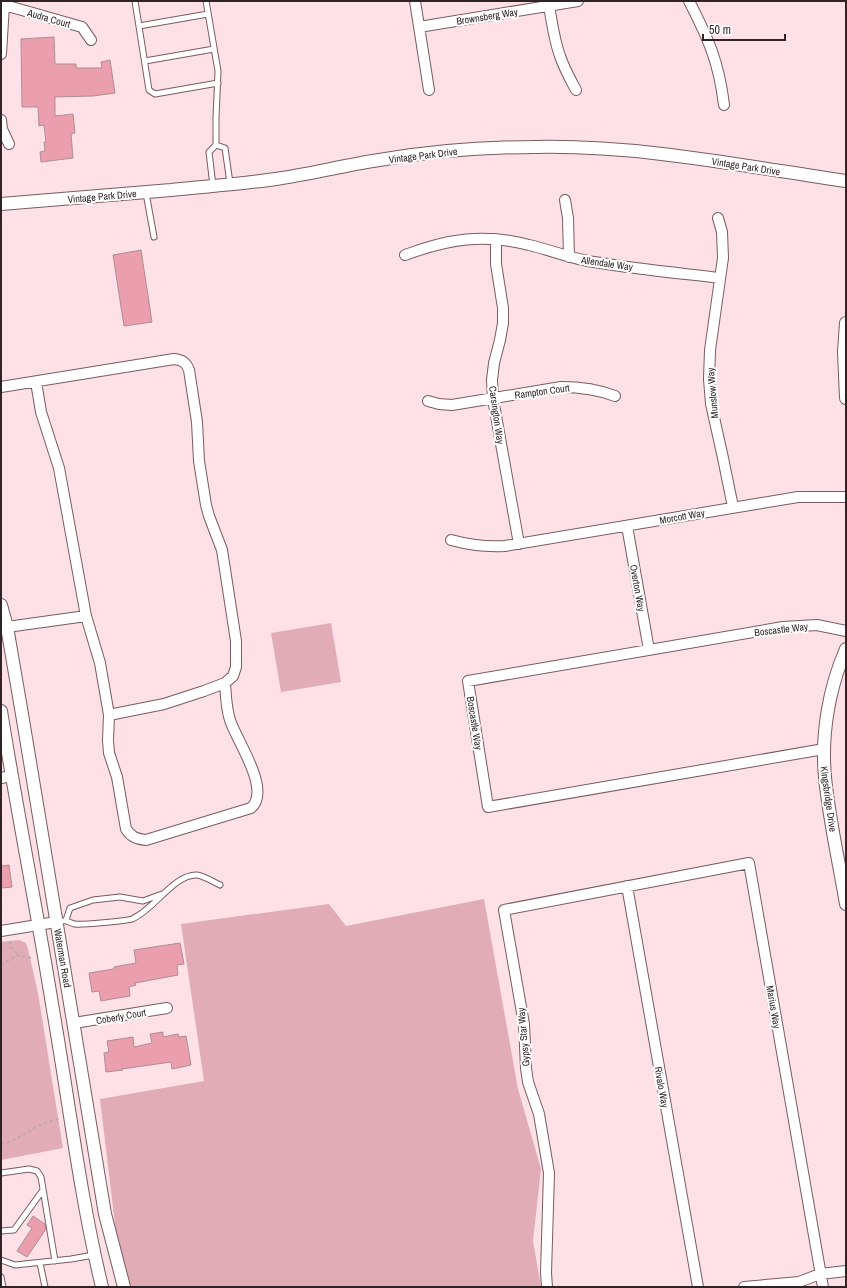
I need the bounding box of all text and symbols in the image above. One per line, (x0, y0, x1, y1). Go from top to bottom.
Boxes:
street label: Brownsberg Way (455, 5, 520, 28)
street label: Audra Court (25, 6, 73, 31)
scale bar (703, 16, 785, 42)
text: 50 m (709, 22, 731, 38)
street label: Vintage Park Drive (388, 145, 459, 166)
street label: Vintage Park Drive (711, 155, 782, 178)
street label: Vintage Park Drive (67, 187, 137, 206)
street label: Allendale Way (579, 253, 635, 274)
street label: Munslow Way (704, 366, 721, 419)
street label: Rampton Court (514, 381, 571, 402)
street label: Carsington Way (486, 385, 507, 446)
street label: Morcott Way (658, 506, 707, 527)
street label: Overton Way (627, 564, 648, 614)
street label: Boscastle Way (754, 620, 810, 639)
street label: Boscastle Way (464, 695, 485, 752)
street label: Kingsbridge Drive (817, 765, 840, 833)
street label: Waterman Road (51, 928, 74, 988)
street label: Marius Way (763, 985, 784, 1030)
street label: Coberly Court (95, 1006, 148, 1027)
street label: Gypsy Star Way (514, 1006, 533, 1067)
street label: Rivalo Way (651, 1065, 672, 1110)

